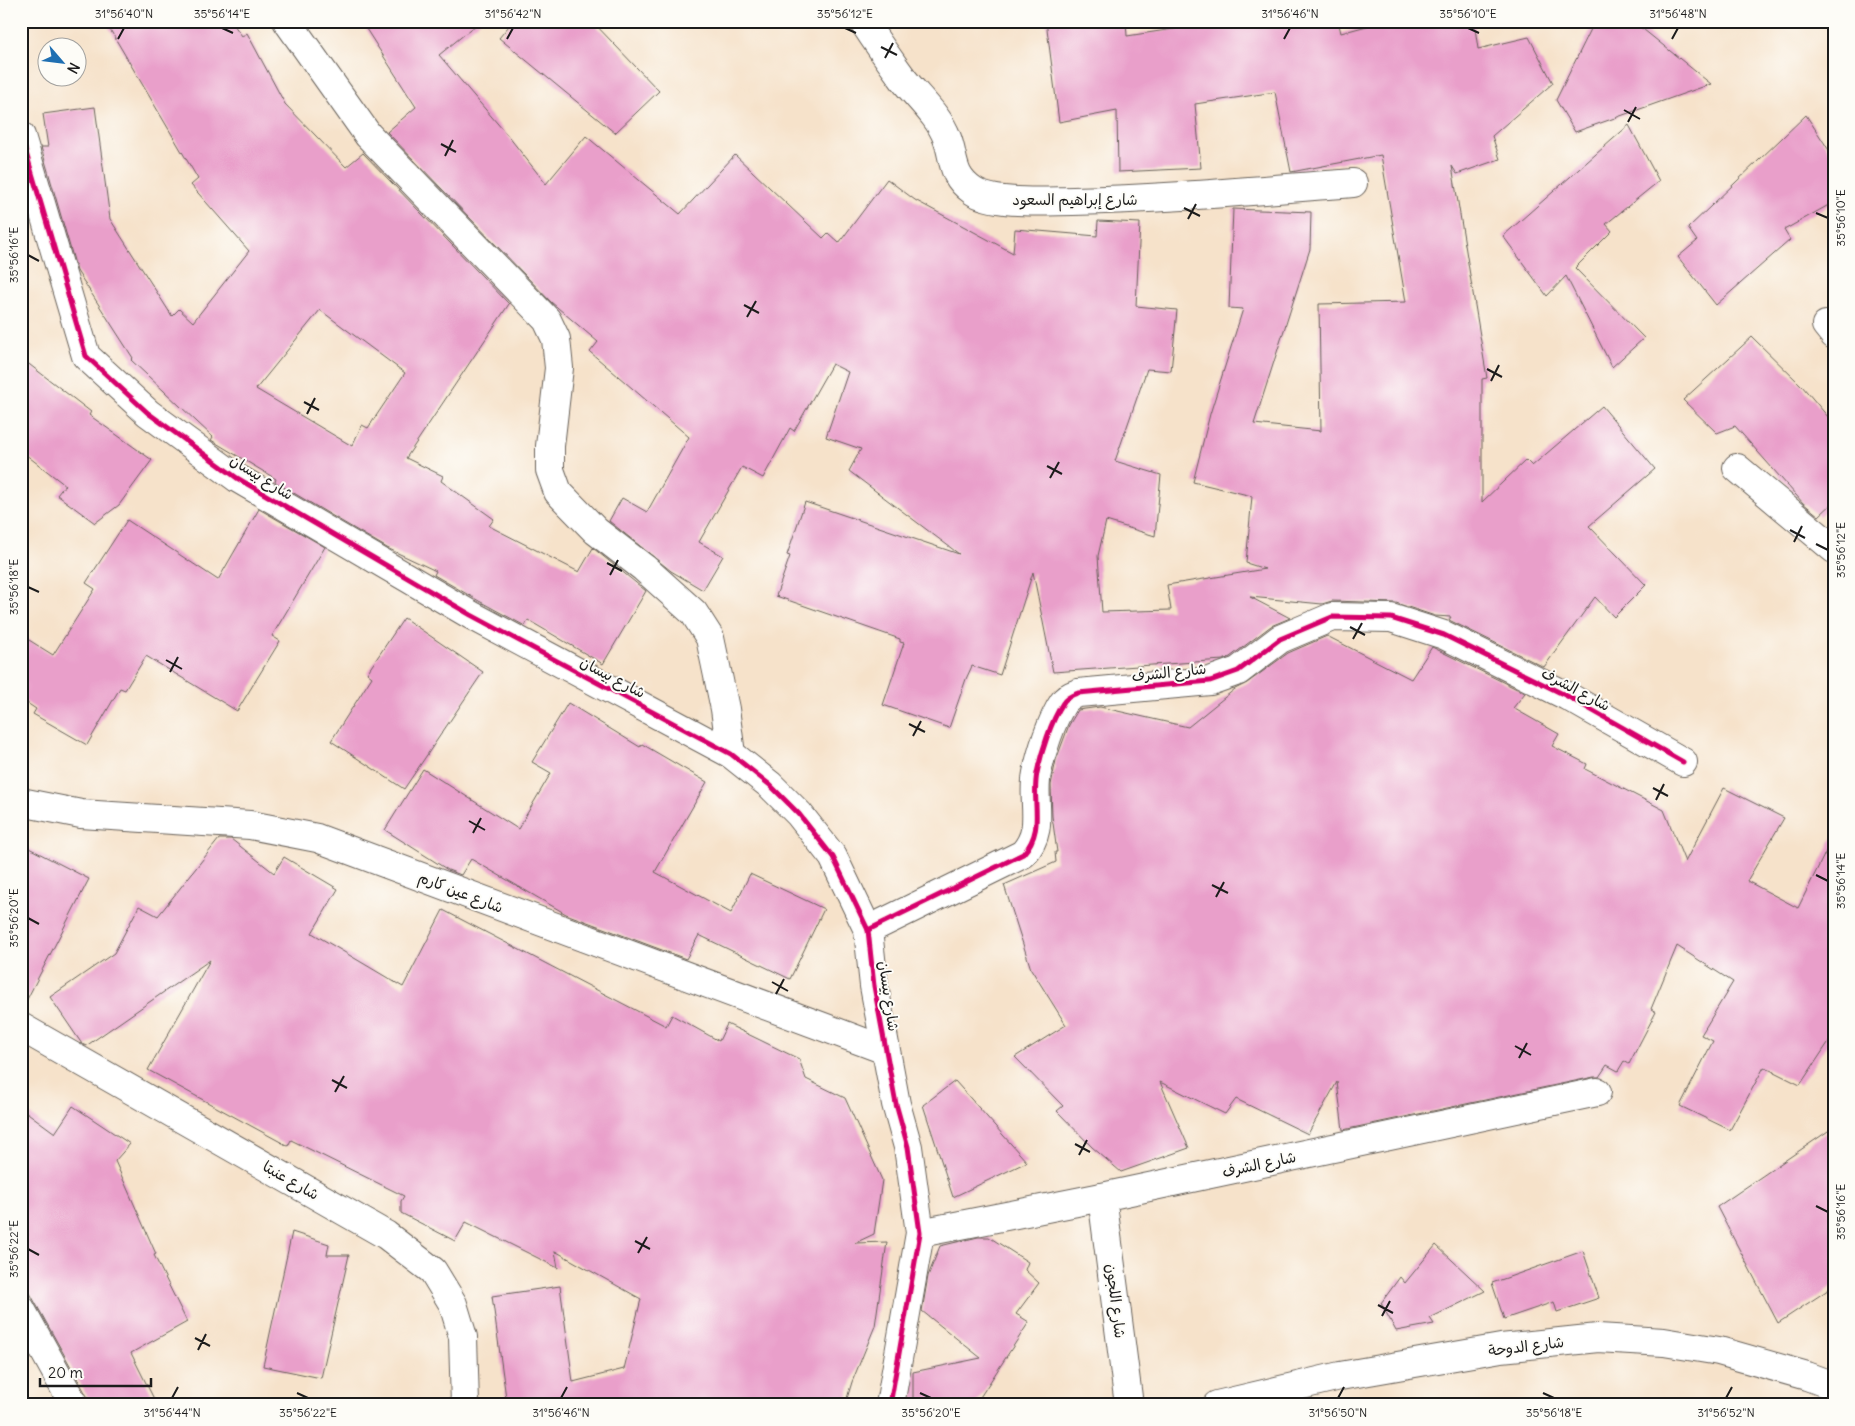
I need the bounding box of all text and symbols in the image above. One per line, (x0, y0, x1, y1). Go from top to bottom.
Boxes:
text: 31°56'40"N (95, 6, 153, 21)
text: 35°56'14"E (194, 6, 250, 21)
text: 31°56'42"N (484, 6, 542, 21)
text: 35°56'12"E (817, 6, 873, 21)
text: 31°56'46"N (1261, 6, 1319, 21)
text: 35°56'10"E (1439, 6, 1497, 21)
text: 31°56'48"N (1649, 6, 1707, 21)
north arrow (38, 38, 88, 88)
text: N (63, 60, 84, 77)
text: 35°56'10"E (1833, 189, 1848, 247)
street label: شارع إبراهيم السعود (1012, 190, 1138, 212)
text: 35°56'16"E (6, 227, 21, 283)
street label: شارع بيسان (226, 450, 297, 505)
text: 35°56'12"E (1833, 522, 1848, 578)
text: 35°56'18"E (6, 559, 21, 615)
street label: شارع بيسان (577, 652, 649, 703)
street label: شارع الشرف (1131, 659, 1207, 686)
street label: شارع الشرف (1538, 663, 1614, 716)
text: 35°56'14"E (1833, 853, 1848, 909)
street label: شارع عين كارم (415, 867, 506, 919)
text: 35°56'20"E (6, 888, 21, 948)
street label: شارع بيسان (874, 960, 903, 1033)
street label: شارع الشرف (1220, 1147, 1298, 1182)
street label: شارع عنبتا (259, 1156, 323, 1205)
text: 35°56'16"E (1833, 1184, 1848, 1240)
text: 35°56'22"E (6, 1220, 21, 1278)
street label: شارع اللجون (1101, 1263, 1130, 1339)
street label: شارع الدوحة (1487, 1332, 1565, 1361)
scale bar (40, 1356, 151, 1388)
text: 20 m (48, 1363, 83, 1382)
text: 31°56'44"N (143, 1405, 201, 1420)
text: 35°56'22"E (279, 1405, 337, 1420)
text: 31°56'46"N (532, 1405, 590, 1420)
text: 35°56'20"E (901, 1405, 961, 1420)
text: 31°56'50"N (1309, 1405, 1367, 1420)
text: 35°56'18"E (1526, 1405, 1582, 1420)
text: 31°56'52"N (1697, 1405, 1755, 1420)

